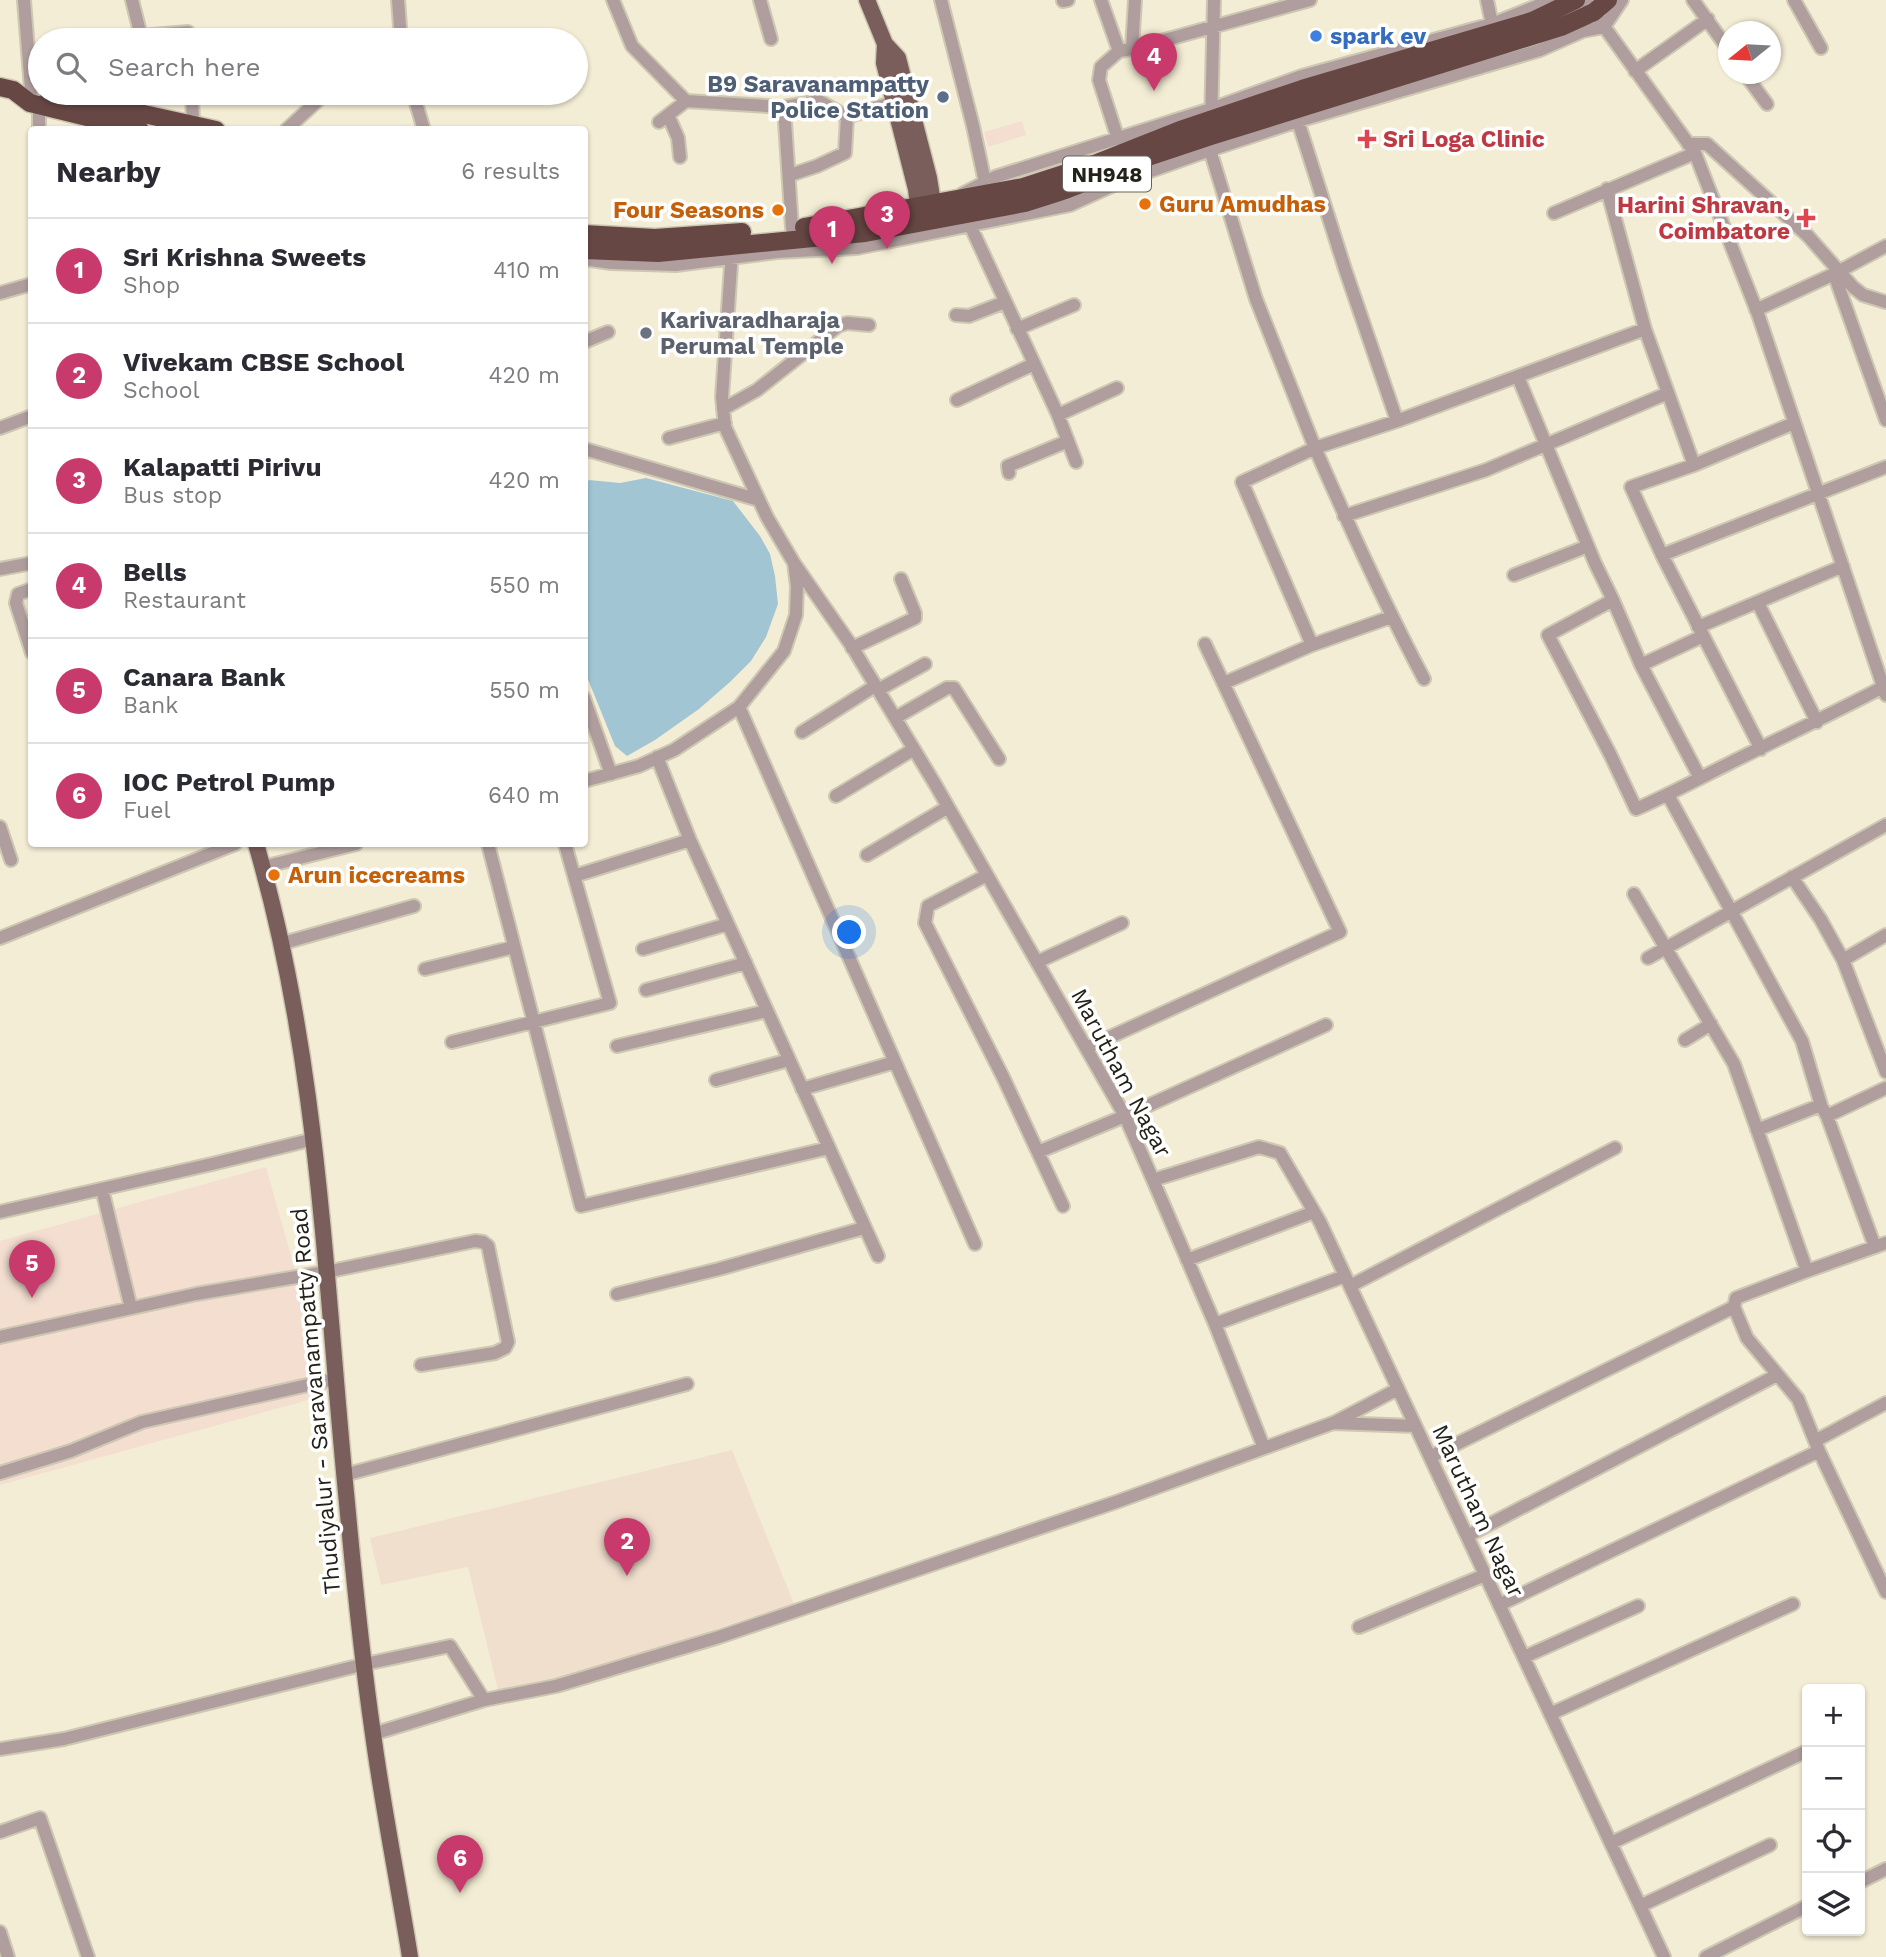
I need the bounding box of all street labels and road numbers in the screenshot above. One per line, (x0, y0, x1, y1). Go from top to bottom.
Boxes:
road number: NH948 (1063, 156, 1151, 192)
street label: Marutham Nagar (1065, 984, 1177, 1162)
street label: Thudiyalur - Saravanampatty Road (286, 1207, 346, 1595)
street label: Marutham Nagar (1426, 1420, 1530, 1602)

